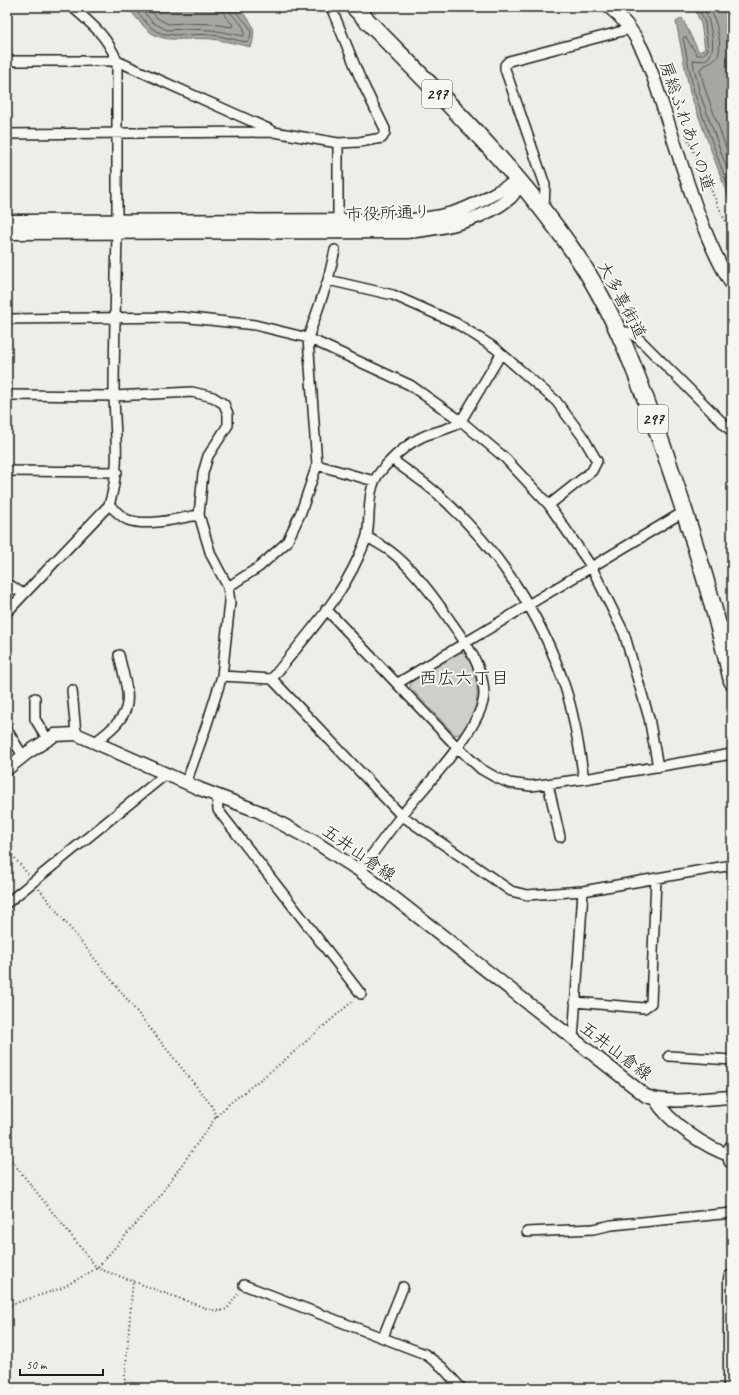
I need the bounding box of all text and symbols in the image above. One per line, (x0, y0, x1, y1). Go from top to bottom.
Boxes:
street label: 房総ふれあいの道 (655, 58, 719, 194)
road number: 297 (422, 80, 452, 108)
street label: 市役所通り (345, 201, 431, 225)
street label: 大多喜街道 (593, 258, 651, 342)
road number: 297 (638, 405, 668, 433)
district label: 西広六丁目 (419, 667, 509, 689)
street label: 五井山倉線 (318, 820, 400, 886)
street label: 五井山倉線 (576, 1017, 656, 1085)
scale bar (20, 1351, 103, 1377)
text: 50 m (26, 1357, 48, 1373)

